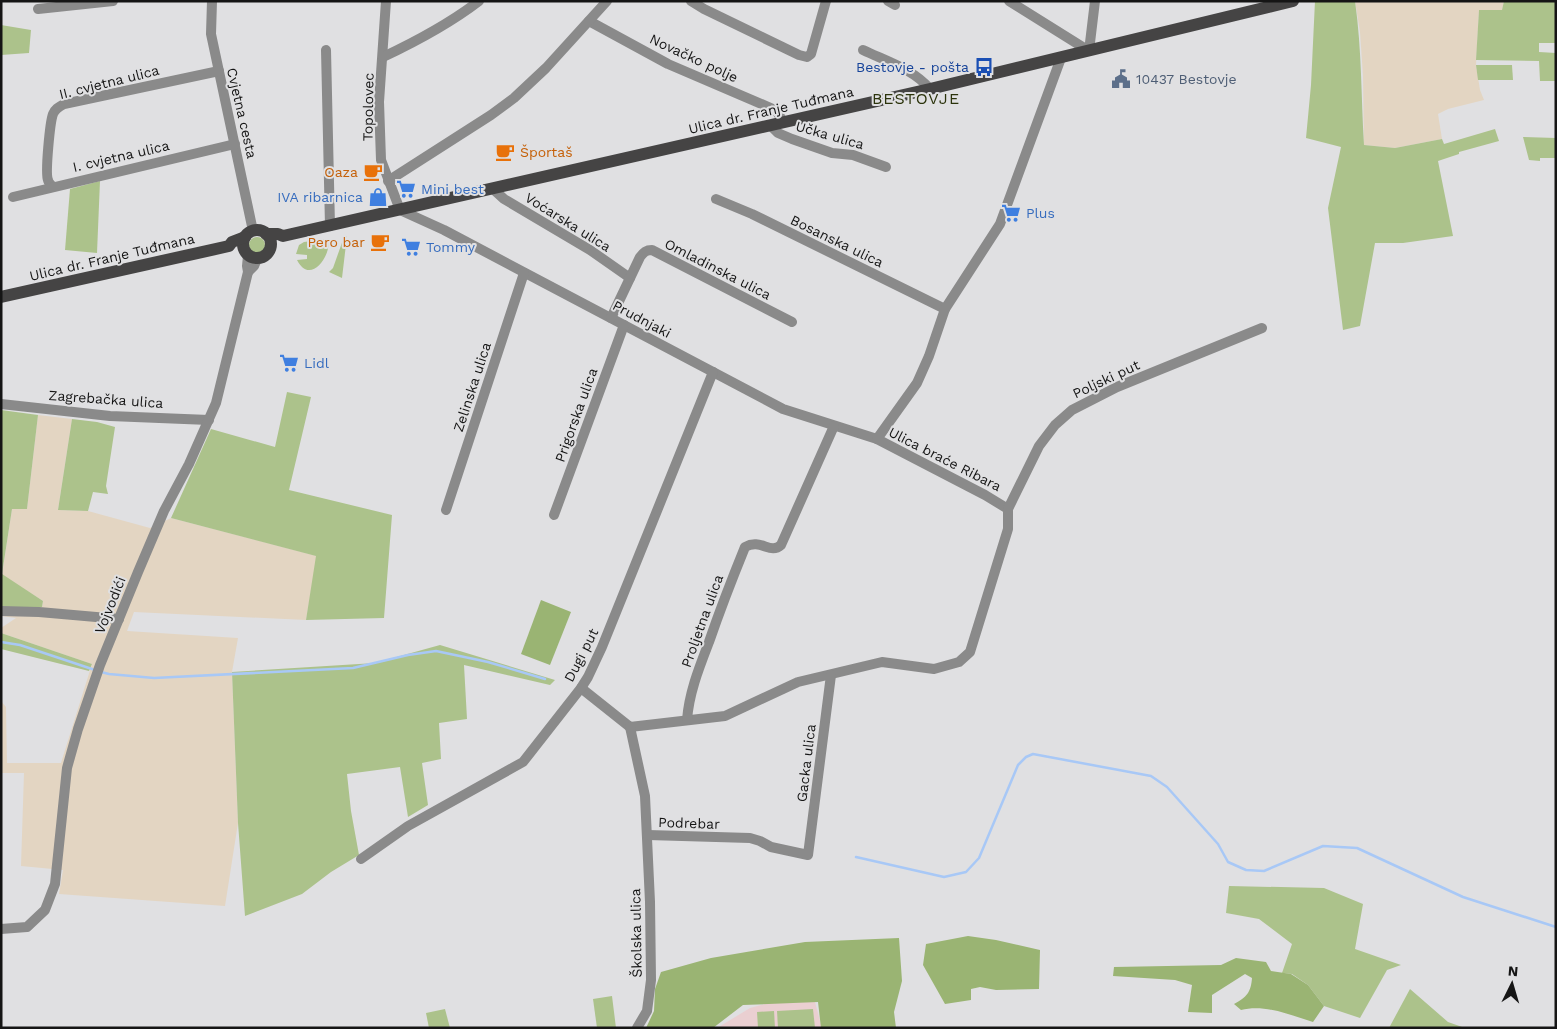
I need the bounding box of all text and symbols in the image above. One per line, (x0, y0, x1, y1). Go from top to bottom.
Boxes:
street label: Novačko polje (647, 31, 741, 85)
bus stop icon: Bestovje - pošta (973, 56, 995, 78)
place label: Bestovje - pošta (856, 59, 969, 75)
street label: II. cvjetna ulica (57, 62, 161, 102)
street label: Cvjetna cesta (224, 66, 260, 160)
public building icon: 10437 Bestovje (1110, 68, 1132, 90)
place label: 10437 Bestovje (1136, 71, 1236, 87)
street label: Topolovec (359, 73, 377, 141)
street label: Ulica dr. Franje Tuđmana (687, 83, 855, 137)
district label: BESTOVJE (872, 89, 960, 108)
street label: Učka ulica (794, 118, 866, 152)
street label: I. cvjetna ulica (71, 137, 171, 175)
cafe icon: Športaš (494, 141, 516, 163)
place label: Športaš (520, 144, 573, 160)
cafe icon: Oaza (362, 161, 384, 183)
place label: Oaza (324, 164, 358, 180)
supermarket icon: Mini best (395, 178, 417, 200)
place label: Mini best (421, 181, 484, 197)
shop icon: IVA ribarnica (367, 186, 389, 208)
place label: IVA ribarnica (277, 189, 363, 205)
street label: Voćarska ulica (522, 189, 614, 255)
supermarket icon: Plus (1000, 202, 1022, 224)
place label: Plus (1026, 205, 1055, 221)
street label: Bosanska ulica (788, 212, 886, 270)
street label: Ulica dr. Franje Tuđmana (28, 230, 196, 284)
cafe icon: Pero bar (369, 231, 391, 253)
place label: Pero bar (307, 234, 365, 250)
street label: Omladinska ulica (662, 235, 774, 303)
supermarket icon: Tommy (400, 236, 422, 258)
place label: Tommy (426, 239, 476, 255)
street label: Prudnjaki (610, 297, 674, 341)
street label: Zelinska ulica (450, 340, 494, 434)
supermarket icon: Lidl (278, 352, 300, 374)
place label: Lidl (304, 355, 330, 371)
street label: Poljski put (1070, 356, 1142, 401)
street label: Prigorska ulica (552, 366, 601, 464)
street label: Zagrebačka ulica (48, 387, 164, 411)
street label: Ulica braće Ribara (886, 424, 1004, 494)
street label: Proljetna ulica (678, 572, 726, 670)
street label: Vojvodići (91, 574, 129, 636)
street label: Dugi put (561, 625, 601, 684)
street label: Gacka ulica (793, 723, 819, 803)
street label: Podrebar (658, 814, 720, 832)
street label: Školska ulica (627, 888, 645, 978)
north arrow (1487, 959, 1537, 1009)
text: N (1507, 963, 1519, 979)

